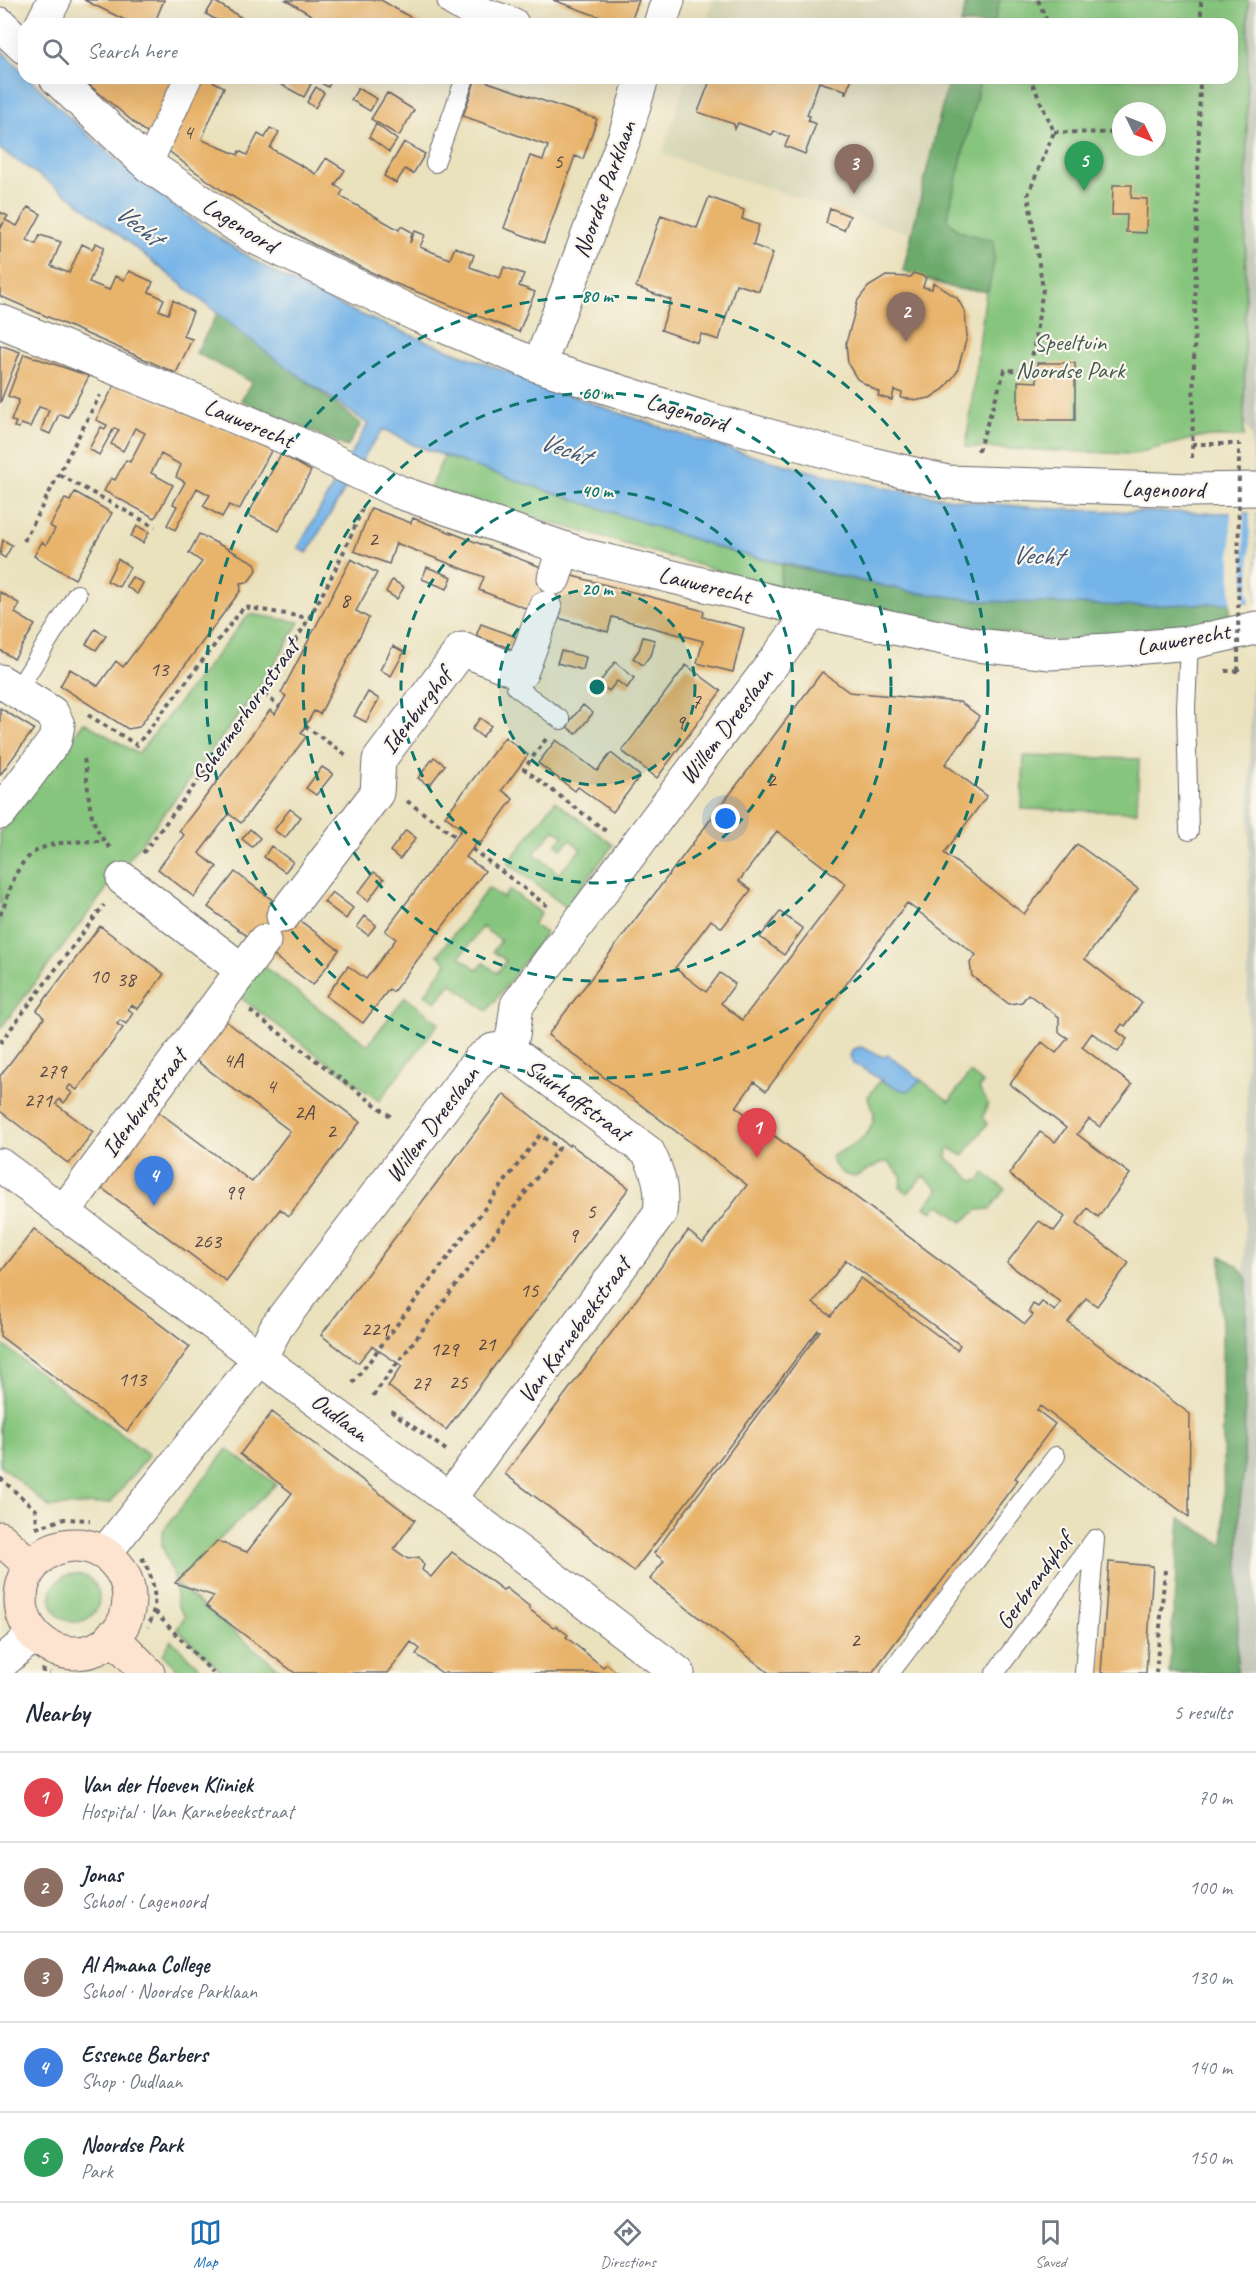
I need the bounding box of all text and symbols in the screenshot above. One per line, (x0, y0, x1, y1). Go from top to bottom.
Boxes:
search box (18, 18, 1238, 84)
icon: search (39, 35, 72, 68)
text: Search here (87, 37, 177, 65)
north arrow (1112, 102, 1166, 156)
street label: Noordse Parklaan (565, 115, 643, 262)
house number: 4 (183, 119, 195, 145)
pin: 5 (1064, 142, 1104, 191)
pin: 3 (834, 144, 874, 194)
house number: 5 (553, 148, 564, 174)
street label: Lagenoord (197, 190, 286, 262)
water label: Vecht (109, 196, 174, 257)
text: 80 m (582, 285, 614, 307)
pin: 2 (886, 292, 926, 342)
park label: Speeltuin Noordse Park (1015, 327, 1127, 385)
text: 60 m (581, 382, 614, 404)
street label: Lagenoord (643, 386, 734, 439)
street label: Lauwerecht (200, 391, 300, 456)
water label: Vecht (536, 425, 600, 474)
street label: Lagenoord (1121, 473, 1208, 505)
text: 40 m (582, 480, 614, 502)
house number: 2 (368, 526, 379, 552)
water label: Vecht (1011, 538, 1069, 573)
street label: Lauwerecht (656, 559, 756, 611)
text: 20 m (582, 578, 614, 600)
house number: 8 (340, 587, 352, 613)
street label: Lauwerecht (1134, 616, 1234, 662)
street label: Schermerhornstraat (184, 631, 307, 789)
house number: 13 (150, 656, 170, 682)
street label: Idenburghof (374, 658, 461, 760)
street label: Willem Dreeslaan (672, 661, 780, 790)
centre of rings (587, 677, 607, 697)
house number: 7 (691, 688, 702, 714)
house number: 9 (675, 709, 686, 735)
house number: 2 (766, 767, 777, 793)
your location (711, 804, 740, 833)
house number: 10 (90, 963, 110, 989)
house number: 38 (117, 966, 138, 992)
street label: Idenburgstraat (95, 1040, 195, 1163)
house number: 4A (223, 1047, 244, 1073)
street label: Suurhoffstraat (520, 1052, 639, 1150)
house number: 279 (38, 1058, 68, 1084)
street label: Willem Dreeslaan (378, 1059, 486, 1188)
house number: 4 (266, 1073, 278, 1099)
house number: 271 (24, 1087, 54, 1113)
house number: 2A (294, 1099, 315, 1125)
pin: 1 (738, 1108, 777, 1158)
house number: 2 (326, 1118, 337, 1144)
pin: 4 (134, 1156, 174, 1206)
house number: 99 (225, 1179, 245, 1205)
house number: 5 (586, 1198, 597, 1224)
house number: 9 (568, 1222, 579, 1248)
house number: 263 (193, 1228, 223, 1254)
street label: Van Karnebeekstraat (511, 1249, 639, 1409)
house number: 15 (520, 1277, 540, 1303)
house number: 221 (361, 1316, 391, 1342)
house number: 21 (477, 1331, 497, 1357)
house number: 129 (430, 1336, 460, 1362)
house number: 113 (118, 1366, 148, 1392)
house number: 25 (449, 1369, 469, 1395)
house number: 27 (412, 1370, 432, 1396)
street label: Oudlaan (305, 1386, 376, 1449)
street label: Gerbrandyhof (989, 1523, 1082, 1635)
house number: 2 (850, 1627, 861, 1653)
text: Nearby (24, 1696, 89, 1729)
text: 5 results (1173, 1700, 1232, 1725)
text: Van der Hoeven Kliniek (81, 1771, 253, 1799)
text: 1 (39, 1785, 48, 1810)
text: 70 m (1198, 1785, 1232, 1810)
text: Hospital · Van Karnebeekstraat (81, 1799, 294, 1824)
text: Jonas (81, 1861, 123, 1889)
text: 2 (39, 1875, 48, 1900)
text: 100 m (1189, 1875, 1232, 1900)
text: School · Lagenoord (81, 1889, 206, 1914)
text: Al Amana College (81, 1951, 209, 1979)
text: 3 (39, 1965, 48, 1990)
text: 130 m (1189, 1965, 1232, 1990)
text: School · Noordse Parklaan (81, 1979, 257, 2004)
text: Essence Barbers (81, 2041, 208, 2069)
text: 4 (39, 2055, 48, 2080)
text: 140 m (1189, 2055, 1232, 2080)
text: Shop · Oudlaan (81, 2069, 182, 2094)
text: Noordse Park (81, 2131, 183, 2159)
text: 5 (39, 2145, 48, 2170)
text: 150 m (1189, 2145, 1232, 2170)
text: Park (81, 2159, 113, 2184)
tab: Map (189, 2216, 222, 2272)
tab: Directions (600, 2216, 656, 2272)
tab: Saved (1034, 2216, 1067, 2272)

